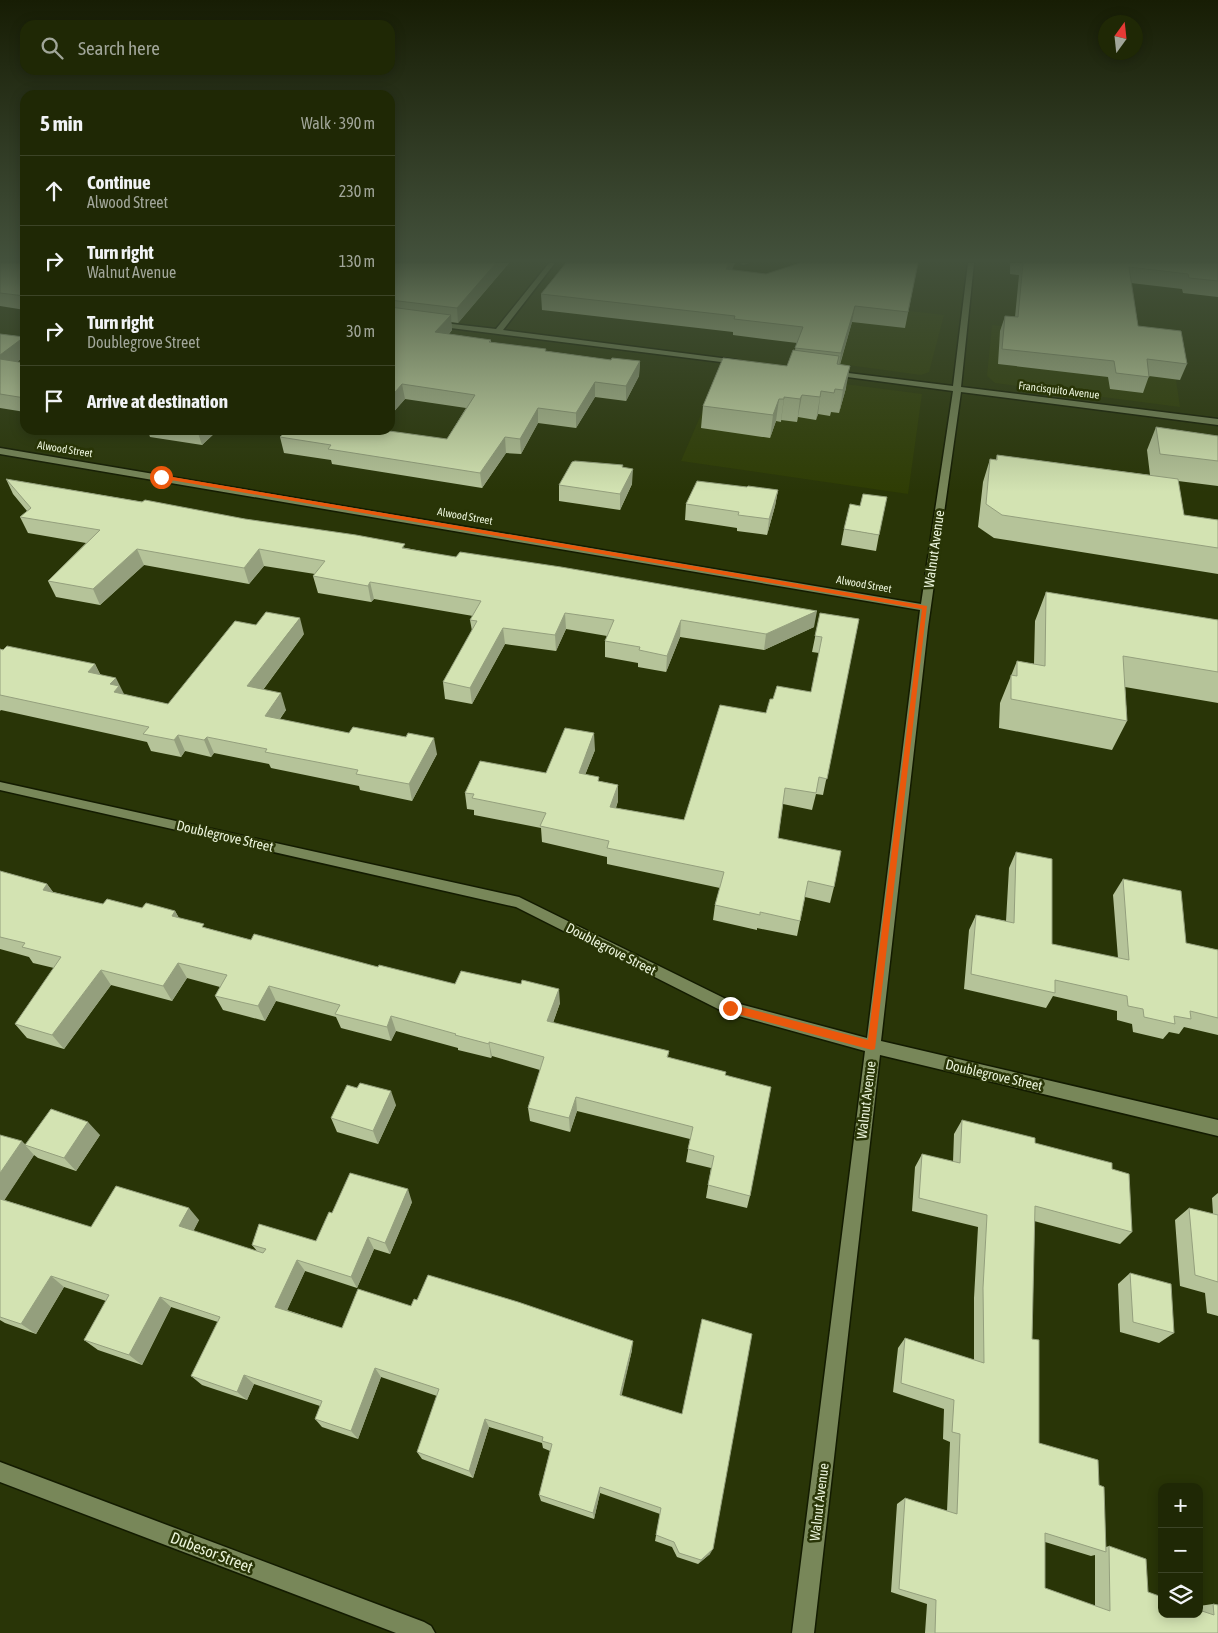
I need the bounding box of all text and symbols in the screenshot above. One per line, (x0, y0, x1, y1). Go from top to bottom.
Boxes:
north arrow (1098, 15, 1143, 60)
search box (20, 20, 395, 75)
icon: search (38, 34, 66, 62)
text: Search here (78, 37, 160, 59)
text: 5 min (40, 111, 83, 135)
text: Walk · 390 m (301, 114, 375, 132)
text: Continue (87, 171, 151, 193)
icon: ahead (40, 177, 68, 205)
text: 230 m (339, 182, 375, 200)
text: Alwood Street (87, 193, 168, 211)
text: Turn right (87, 241, 154, 263)
icon: right (40, 247, 68, 275)
text: 130 m (339, 252, 375, 270)
text: Walnut Avenue (87, 263, 176, 281)
text: Turn right (87, 311, 154, 333)
icon: right (40, 317, 68, 345)
text: 30 m (346, 322, 375, 340)
text: Doublegrove Street (87, 333, 200, 351)
street label: Francisquito Avenue (1018, 379, 1100, 401)
icon: arrive (40, 387, 68, 415)
text: Arrive at destination (87, 390, 228, 412)
street label: Alwood Street (36, 439, 94, 459)
route start (150, 466, 173, 489)
street label: Alwood Street (436, 505, 494, 527)
street label: Walnut Avenue (921, 509, 947, 589)
street label: Alwood Street (835, 573, 893, 595)
street label: Doublegrove Street (175, 817, 275, 855)
street label: Doublegrove Street (563, 919, 659, 979)
route end (719, 997, 742, 1020)
street label: Doublegrove Street (944, 1056, 1044, 1094)
street label: Walnut Avenue (853, 1060, 879, 1140)
street label: Walnut Avenue (806, 1462, 832, 1542)
map controls (1158, 1483, 1203, 1618)
button: + (1158, 1483, 1203, 1528)
street label: Dubesor Street (168, 1528, 256, 1576)
button: − (1158, 1528, 1203, 1573)
button: layers (1158, 1573, 1203, 1618)

